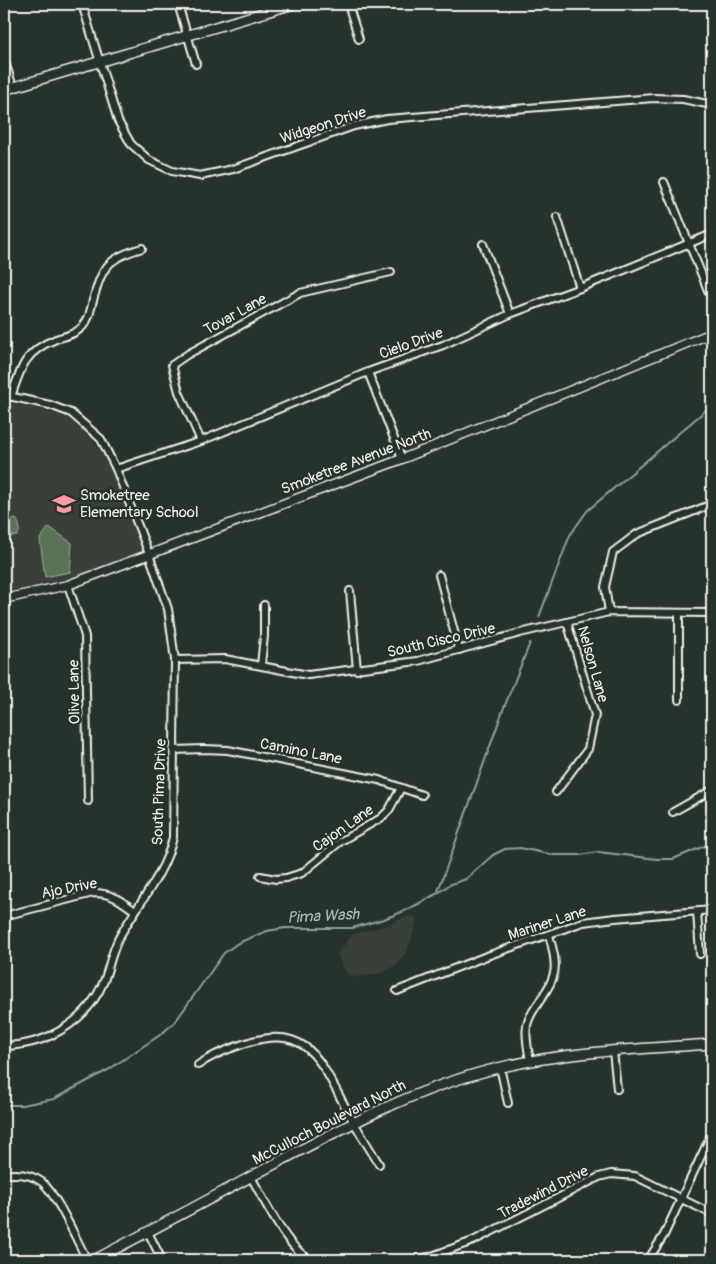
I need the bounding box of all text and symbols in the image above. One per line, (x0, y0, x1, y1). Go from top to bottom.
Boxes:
street label: Widgeon Drive (278, 102, 369, 148)
street label: Tovar Lane (200, 289, 271, 339)
street label: Cielo Drive (377, 323, 446, 364)
street label: Smoketree Avenue North (279, 424, 434, 499)
place label: Smoketree Elementary School (80, 486, 199, 522)
school or university icon: Smoketree Elementary School (51, 491, 77, 517)
street label: South Cisco Drive (385, 619, 498, 662)
street label: Nelson Lane (573, 624, 613, 705)
street label: Olive Lane (64, 659, 85, 724)
street label: Camino Lane (258, 734, 344, 769)
street label: South Pima Drive (148, 738, 171, 846)
street label: Cajon Lane (309, 800, 378, 856)
street label: Ajo Drive (40, 874, 99, 903)
street label: Mariner Lane (506, 902, 589, 945)
water label: Pima Wash (286, 904, 361, 928)
street label: McCulloch Boulevard North (249, 1076, 409, 1169)
street label: Tradewind Drive (495, 1161, 592, 1223)

